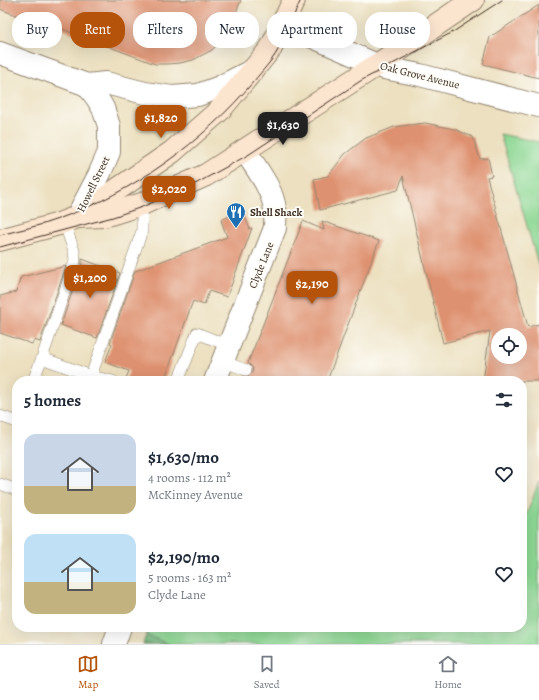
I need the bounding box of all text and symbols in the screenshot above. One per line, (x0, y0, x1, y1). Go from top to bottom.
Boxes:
chip: Buy (12, 12, 62, 48)
chip: Rent (70, 12, 125, 48)
chip: Filters (133, 12, 197, 48)
chip: New (205, 12, 259, 48)
chip: Apartment (267, 12, 357, 48)
chip: House (365, 12, 430, 48)
street label: Oak Grove Avenue (379, 58, 461, 93)
pin: $1,820 (128, 105, 194, 139)
text: $1,820 (144, 109, 178, 126)
pin: $1,630 (250, 112, 316, 146)
text: $1,630 (267, 116, 299, 133)
street label: Howell Street (73, 153, 114, 215)
pin: $2,020 (136, 176, 202, 210)
text: $2,020 (151, 180, 187, 197)
restaurant icon: Shell Shack (225, 201, 247, 229)
place label: Shell Shack (250, 205, 302, 220)
street label: Clyde Lane (245, 240, 278, 291)
pin: $1,200 (57, 265, 123, 299)
text: $1,200 (73, 269, 107, 286)
pin: $2,190 (279, 271, 345, 305)
text: $2,190 (295, 275, 329, 292)
map controls (491, 328, 527, 364)
button: locate (491, 328, 527, 364)
text: 5 homes (24, 389, 81, 412)
icon: filters (493, 389, 515, 411)
text: $1,630/mo (148, 446, 219, 469)
icon: home (56, 450, 104, 498)
icon: heart (493, 463, 515, 485)
text: 4 rooms · 112 m² (148, 469, 231, 486)
text: McKinney Avenue (148, 486, 243, 503)
text: $2,190/mo (148, 546, 220, 569)
icon: home (56, 550, 104, 598)
icon: heart (493, 563, 515, 585)
text: 5 rooms · 163 m² (148, 569, 231, 586)
text: Clyde Lane (148, 586, 206, 603)
tab: Map (77, 653, 99, 692)
tab: Saved (254, 653, 280, 692)
tab: Home (434, 653, 462, 692)

